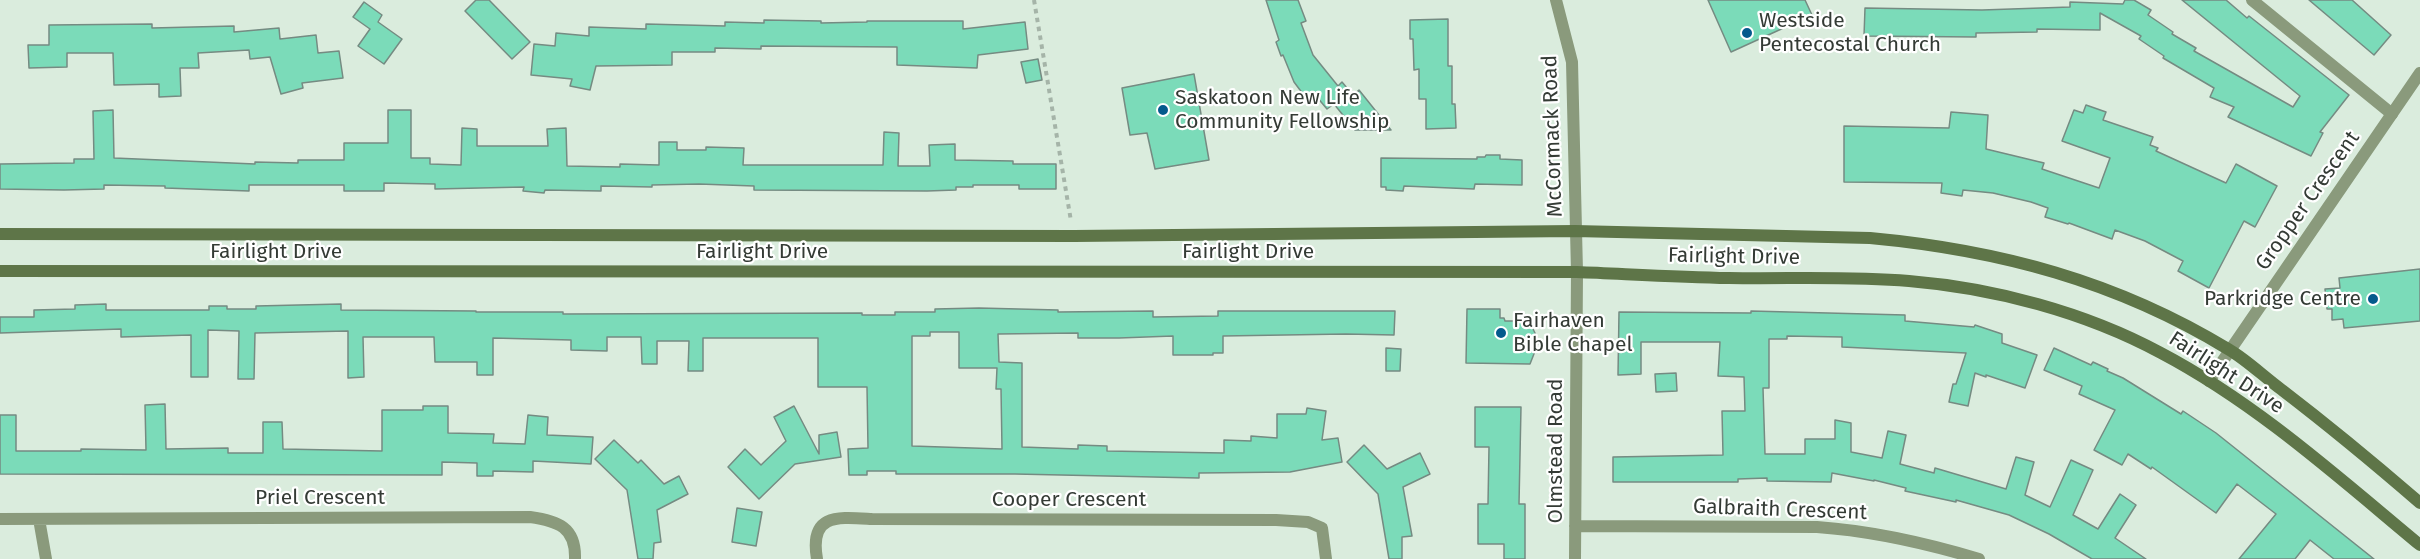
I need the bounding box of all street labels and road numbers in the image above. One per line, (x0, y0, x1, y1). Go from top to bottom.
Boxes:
street label: McCormack Road (1538, 54, 1568, 218)
street label: Gropper Crescent (2251, 127, 2365, 275)
street label: Fairlight Drive (210, 239, 342, 265)
street label: Fairlight Drive (696, 239, 828, 265)
street label: Fairlight Drive (1182, 239, 1314, 265)
street label: Fairlight Drive (1668, 243, 1800, 271)
street label: Fairlight Drive (2164, 326, 2288, 420)
street label: Olmstead Road (1543, 379, 1569, 523)
street label: Priel Crescent (255, 485, 385, 511)
street label: Cooper Crescent (992, 487, 1146, 513)
street label: Galbraith Crescent (1692, 494, 1868, 526)

